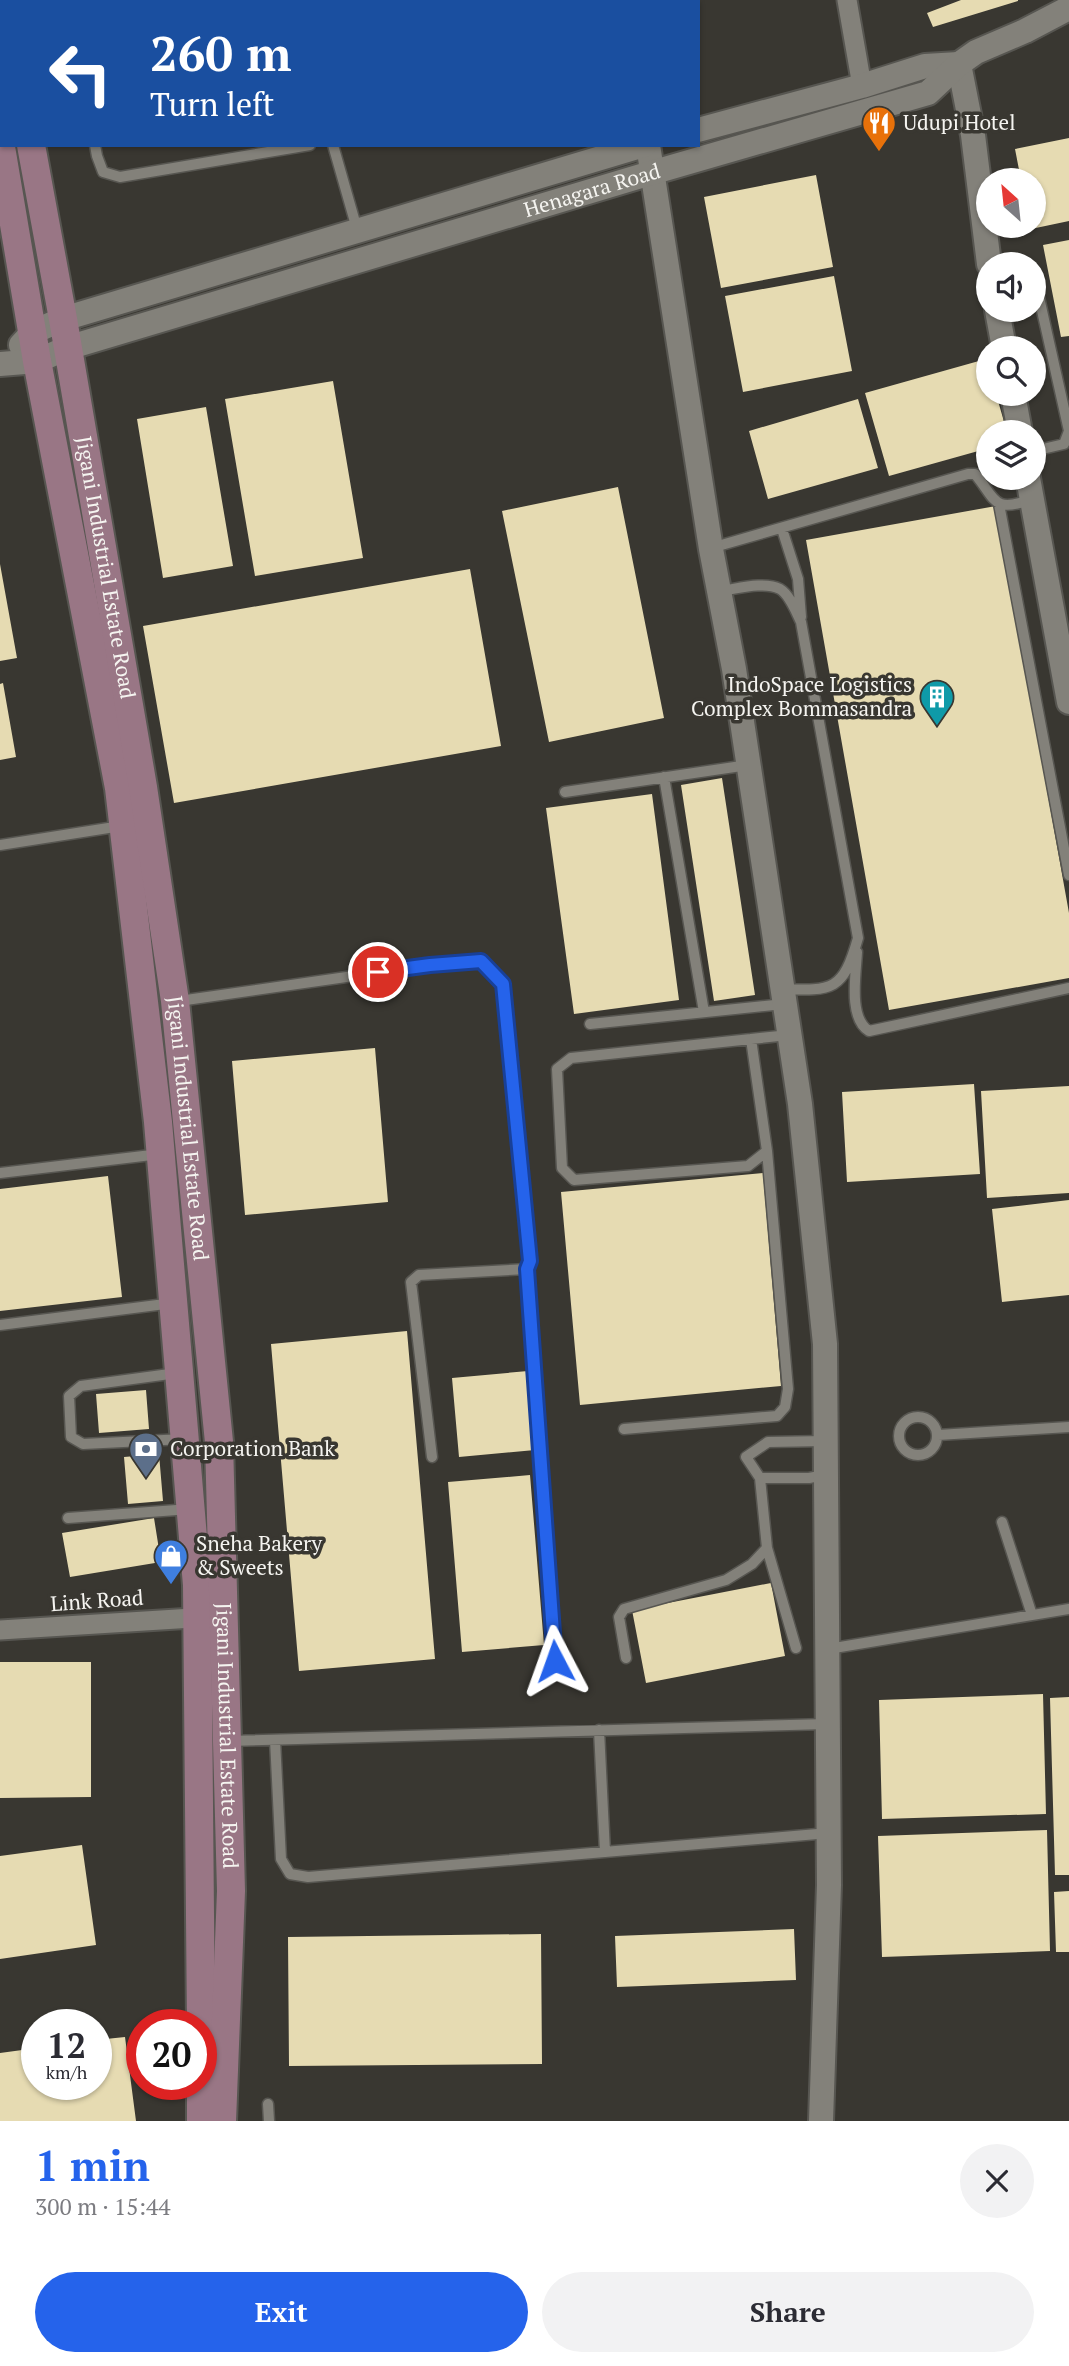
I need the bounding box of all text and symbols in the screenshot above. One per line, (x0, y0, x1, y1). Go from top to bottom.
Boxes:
text: 260 m (150, 20, 292, 85)
icon: left (35, 28, 126, 119)
text: Turn left (150, 83, 274, 125)
restaurant icon: Udupi Hotel (860, 104, 898, 153)
place label: Udupi Hotel (903, 108, 1015, 136)
street label: Henagara Road (520, 156, 664, 223)
north arrow (976, 168, 1046, 238)
map controls (976, 168, 1046, 490)
button: sound (976, 252, 1046, 322)
button: search (976, 336, 1046, 406)
button: layers (976, 420, 1046, 490)
street label: Jigani Industrial Estate Road (70, 434, 143, 701)
place label: IndoSpace Logistics Complex Bommasandra (691, 670, 912, 722)
building icon: IndoSpace Logistics Complex Bommasandra (918, 678, 956, 727)
pin (348, 942, 408, 1002)
icon: arrive (359, 953, 397, 991)
street label: Jigani Industrial Estate Road (161, 994, 216, 1262)
bank icon: Corporation Bank (127, 1430, 165, 1479)
place label: Corporation Bank (170, 1434, 335, 1462)
place label: Sneha Bakery & Sweets (196, 1529, 322, 1581)
shop icon: Sneha Bakery & Sweets (152, 1537, 190, 1586)
street label: Link Road (50, 1583, 145, 1617)
street label: Jigani Industrial Estate Road (210, 1602, 245, 1869)
position arrow (518, 1624, 592, 1698)
speed limit sign: 20 (126, 2009, 217, 2100)
text: 12 (47, 2022, 86, 2068)
text: km/h (46, 2060, 87, 2084)
text: 1 min (35, 2137, 150, 2193)
button: close (960, 2144, 1034, 2218)
text: 300 m · 15:44 (35, 2191, 170, 2222)
button: Exit (35, 2272, 528, 2352)
button: Share (542, 2272, 1034, 2352)

